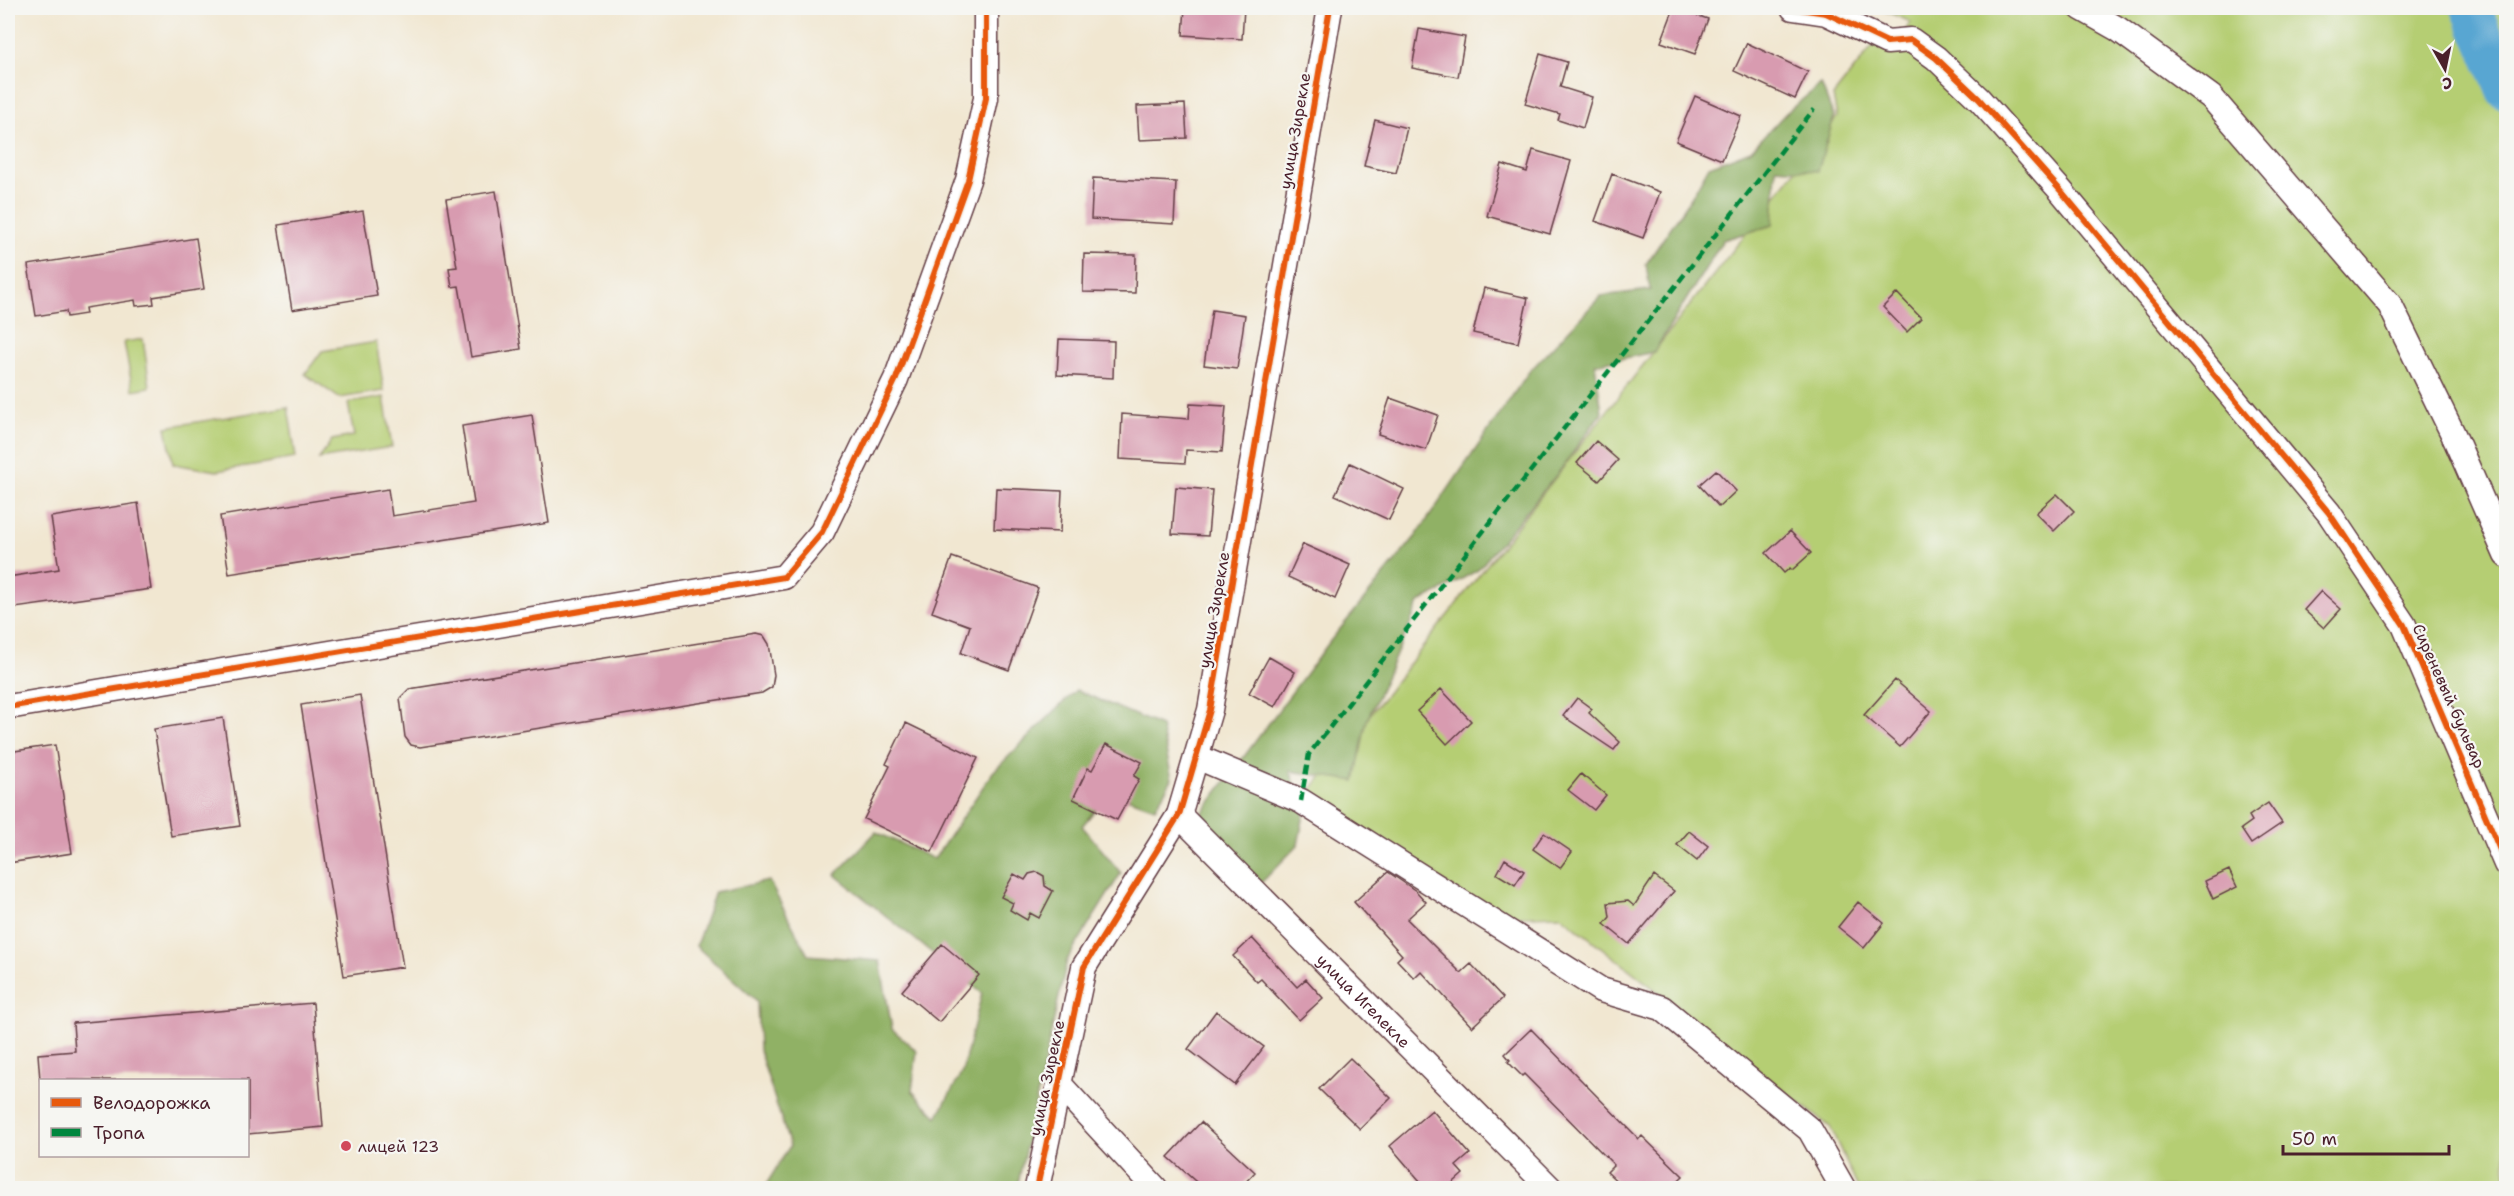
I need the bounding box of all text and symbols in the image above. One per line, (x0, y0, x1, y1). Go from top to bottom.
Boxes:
north arrow (2415, 39, 2475, 99)
street label: улица Зирекле (1274, 71, 1316, 191)
text: С (2441, 72, 2454, 94)
street label: улица Зирекле (1193, 550, 1235, 670)
street label: Сиреневый бульвар (2408, 621, 2490, 771)
street label: улица Игелекле (1312, 949, 1415, 1052)
street label: улица Зирекле (1024, 1018, 1070, 1138)
legend (39, 1079, 249, 1157)
text: Велодорожка (93, 1091, 211, 1115)
scale bar (2283, 1118, 2450, 1156)
text: Тропа (93, 1121, 145, 1145)
text: 50 m (2292, 1127, 2337, 1151)
place label: лицей 123 (358, 1136, 439, 1157)
marker: лицей 123 (339, 1139, 353, 1153)

